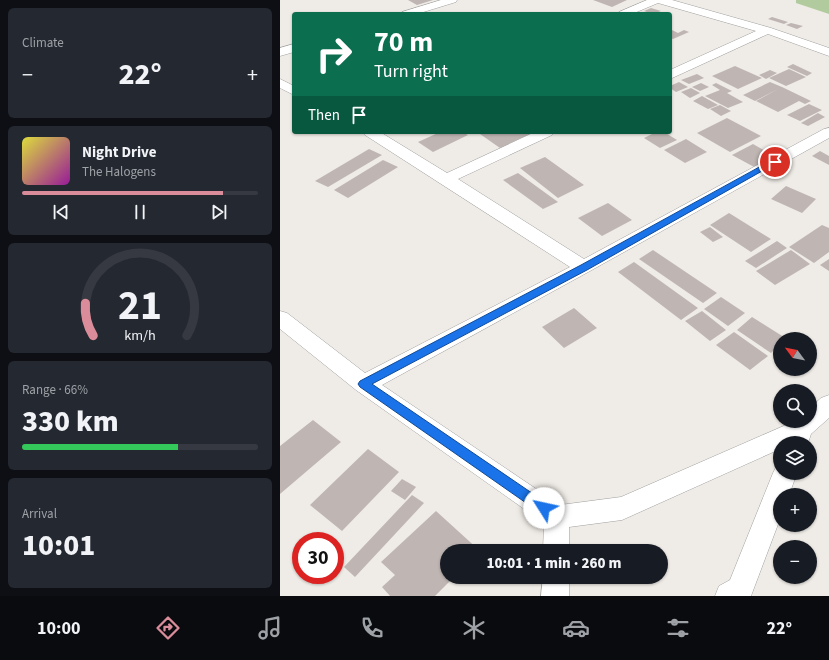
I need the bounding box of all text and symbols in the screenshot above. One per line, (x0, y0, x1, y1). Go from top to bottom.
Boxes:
text: 70 m (374, 22, 433, 62)
icon: right (308, 28, 360, 80)
text: Climate (22, 34, 64, 52)
text: 22° (118, 53, 162, 96)
text: − (22, 59, 33, 91)
text: + (247, 59, 258, 91)
text: Turn right (374, 59, 448, 84)
icon: arrive (348, 104, 370, 126)
text: Then (308, 105, 340, 126)
text: Night Drive (82, 142, 157, 163)
pin (758, 145, 792, 179)
icon: arrive (764, 151, 786, 173)
text: The Halogens (82, 163, 156, 181)
icon: previous (50, 201, 72, 223)
icon: pause (129, 201, 151, 223)
icon: next (208, 201, 230, 223)
text: 21 (118, 276, 162, 336)
text: km/h (124, 325, 156, 346)
north arrow (773, 332, 817, 376)
map controls (773, 332, 817, 584)
text: Range · 66% (22, 381, 88, 399)
button: search (773, 384, 817, 428)
text: 330 km (22, 400, 119, 443)
button: layers (773, 436, 817, 480)
position arrow (523, 487, 565, 529)
button: + (773, 488, 817, 532)
text: Arrival (22, 505, 57, 523)
text: 10:01 (22, 524, 95, 567)
speed limit sign: 30 (292, 532, 344, 584)
button: − (773, 540, 817, 584)
text: 10:01 · 1 min · 260 m (487, 553, 621, 574)
icon: directions (154, 614, 182, 642)
icon: music (256, 614, 284, 642)
icon: phone (358, 614, 386, 642)
icon: climate (460, 614, 488, 642)
icon: car (562, 614, 590, 642)
icon: filters (664, 614, 692, 642)
text: 10:00 (37, 616, 80, 641)
text: 22° (766, 616, 792, 641)

